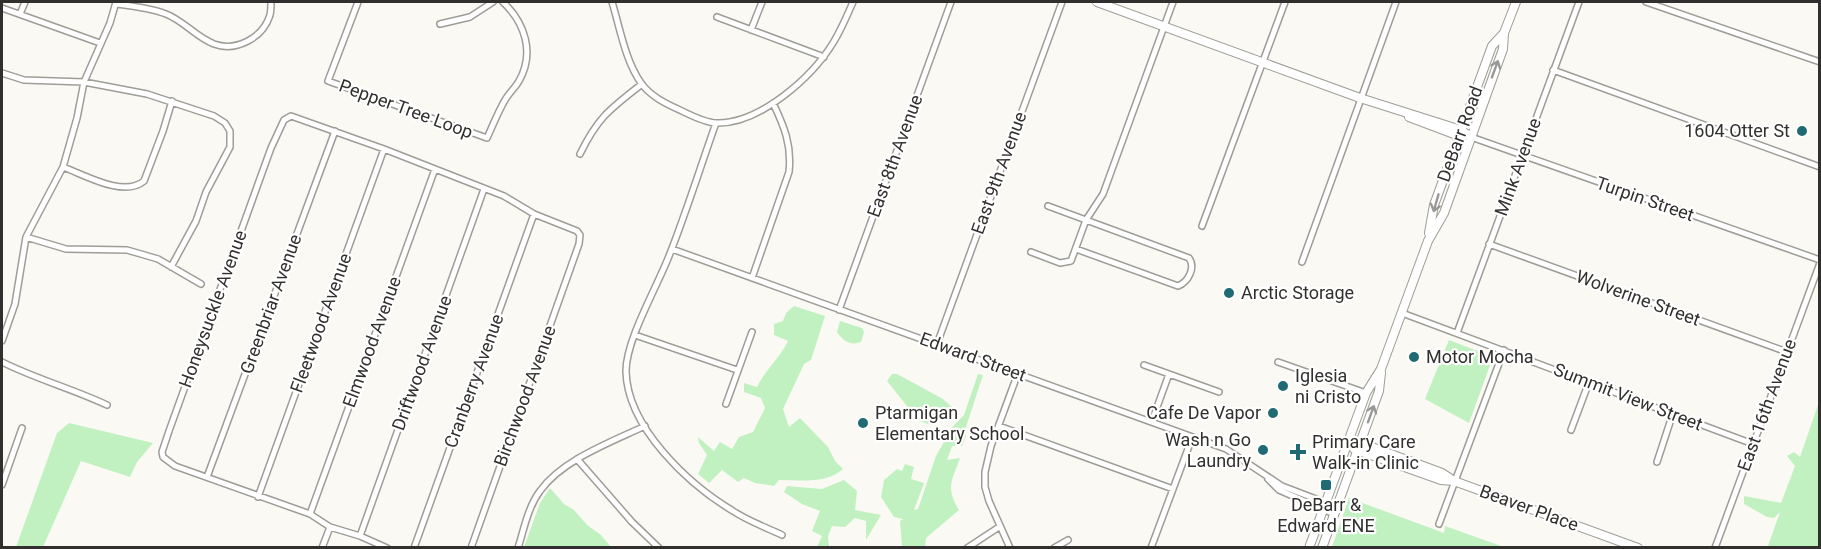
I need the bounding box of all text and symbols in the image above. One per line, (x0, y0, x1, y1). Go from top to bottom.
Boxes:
one-way arrow (1491, 60, 1502, 79)
street label: Pepper Tree Loop (336, 75, 476, 142)
street label: DeBarr Road (1433, 83, 1487, 185)
street label: East 8th Avenue (863, 92, 926, 220)
street label: East 9th Avenue (967, 109, 1030, 237)
street label: Mink Avenue (1490, 115, 1545, 219)
place label: 1604 Otter St (1684, 120, 1790, 141)
marker: 1604 Otter St (1795, 124, 1809, 138)
street label: Turpin Street (1593, 172, 1697, 225)
one-way arrow (1429, 193, 1441, 212)
street label: Honeysuckle Avenue (174, 227, 251, 390)
street label: Greenbriar Avenue (236, 231, 306, 377)
street label: Fleetwood Avenue (286, 250, 356, 395)
street label: Wolverine Street (1573, 265, 1703, 330)
street label: Elmwood Avenue (338, 273, 405, 410)
place label: Arctic Storage (1241, 282, 1354, 303)
marker: Arctic Storage (1222, 286, 1236, 300)
street label: Driftwood Avenue (387, 293, 456, 433)
street label: Cranberry Avenue (440, 311, 508, 451)
street label: Birchwood Avenue (489, 323, 560, 469)
street label: Edward Street (917, 328, 1029, 386)
street label: East 16th Avenue (1733, 336, 1800, 474)
place label: Motor Mocha (1426, 346, 1534, 367)
marker: Motor Mocha (1407, 350, 1421, 364)
street label: Summit View Street (1551, 358, 1706, 435)
place label: Iglesia ni Cristo (1295, 365, 1361, 407)
marker: Iglesia ni Cristo (1276, 379, 1290, 393)
place label: Ptarmigan Elementary School (875, 402, 1024, 444)
place label: Cafe De Vapor (1146, 402, 1261, 423)
one-way arrow (1366, 405, 1377, 423)
marker: Cafe De Vapor (1266, 406, 1280, 420)
marker: Ptarmigan Elementary School (856, 416, 870, 430)
place label: Wash n Go Laundry (1165, 429, 1251, 471)
place label: Primary Care Walk-in Clinic (1312, 431, 1419, 473)
marker: Wash n Go Laundry (1256, 443, 1270, 457)
marker: Primary Care Walk-in Clinic (1289, 443, 1307, 461)
marker: DeBarr & Edward ENE (1319, 478, 1333, 492)
street label: Beaver Place (1477, 480, 1581, 535)
place label: DeBarr & Edward ENE (1277, 494, 1375, 536)

